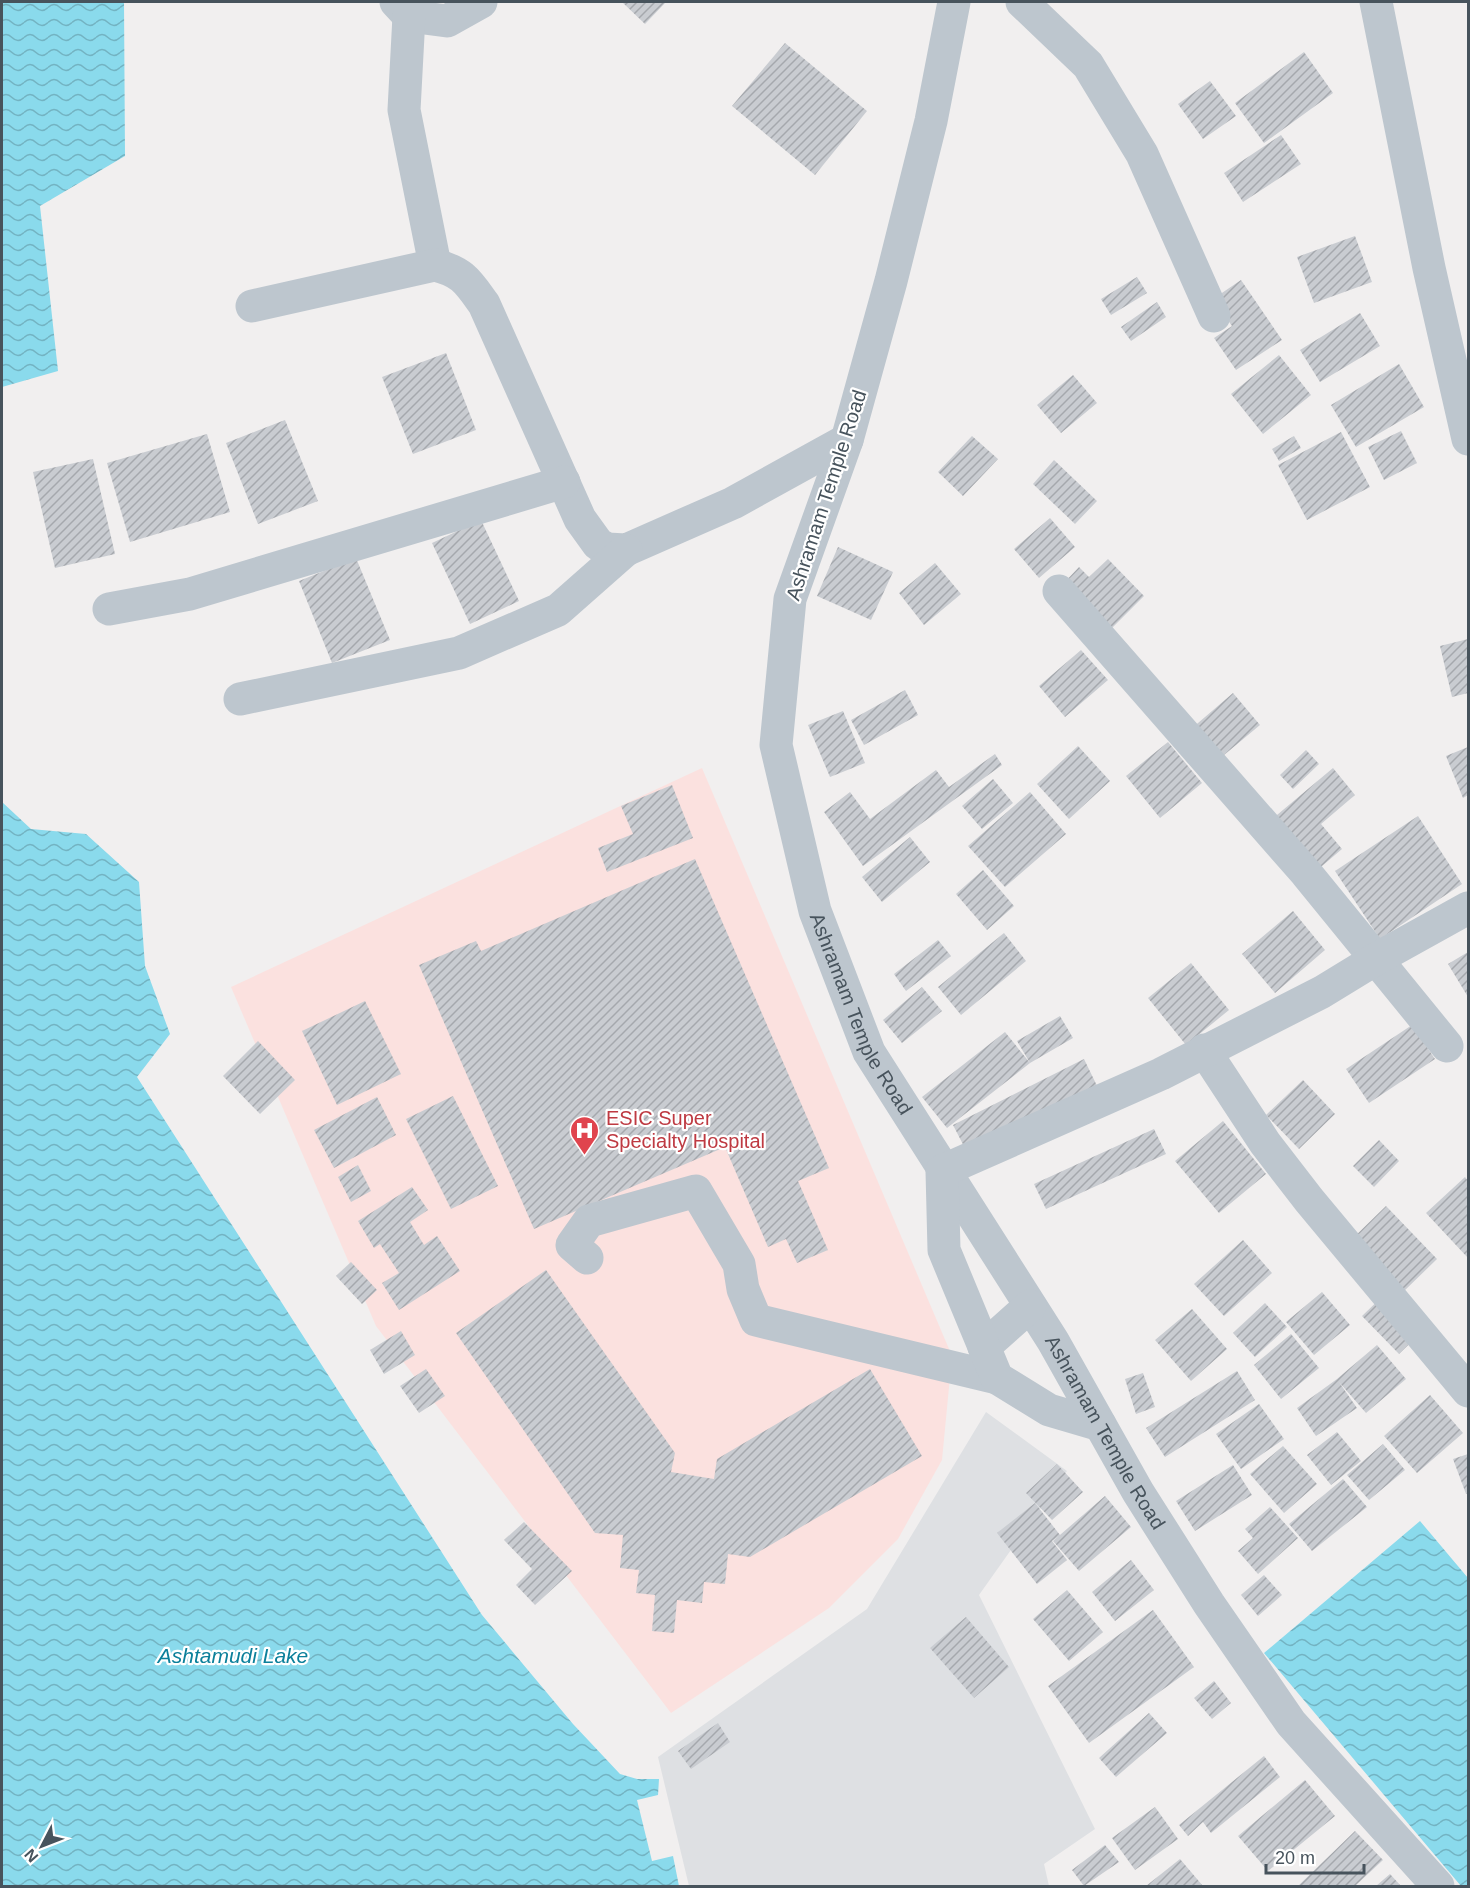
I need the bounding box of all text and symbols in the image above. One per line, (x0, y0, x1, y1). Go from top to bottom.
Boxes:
street label: Ashramam Temple Road (782, 387, 870, 603)
street label: Ashramam Temple Road (806, 910, 917, 1118)
place label: ESIC Super Specialty Hospital (606, 1107, 765, 1152)
hospital icon: ESIC Super Specialty Hospital (569, 1114, 601, 1156)
street label: Ashramam Temple Road (1041, 1332, 1170, 1533)
water label: Ashtamudi Lake (156, 1644, 308, 1667)
north arrow (12, 1816, 72, 1876)
scale bar (1266, 1837, 1364, 1875)
text: N (21, 1846, 41, 1866)
text: 20 m (1275, 1848, 1315, 1868)

